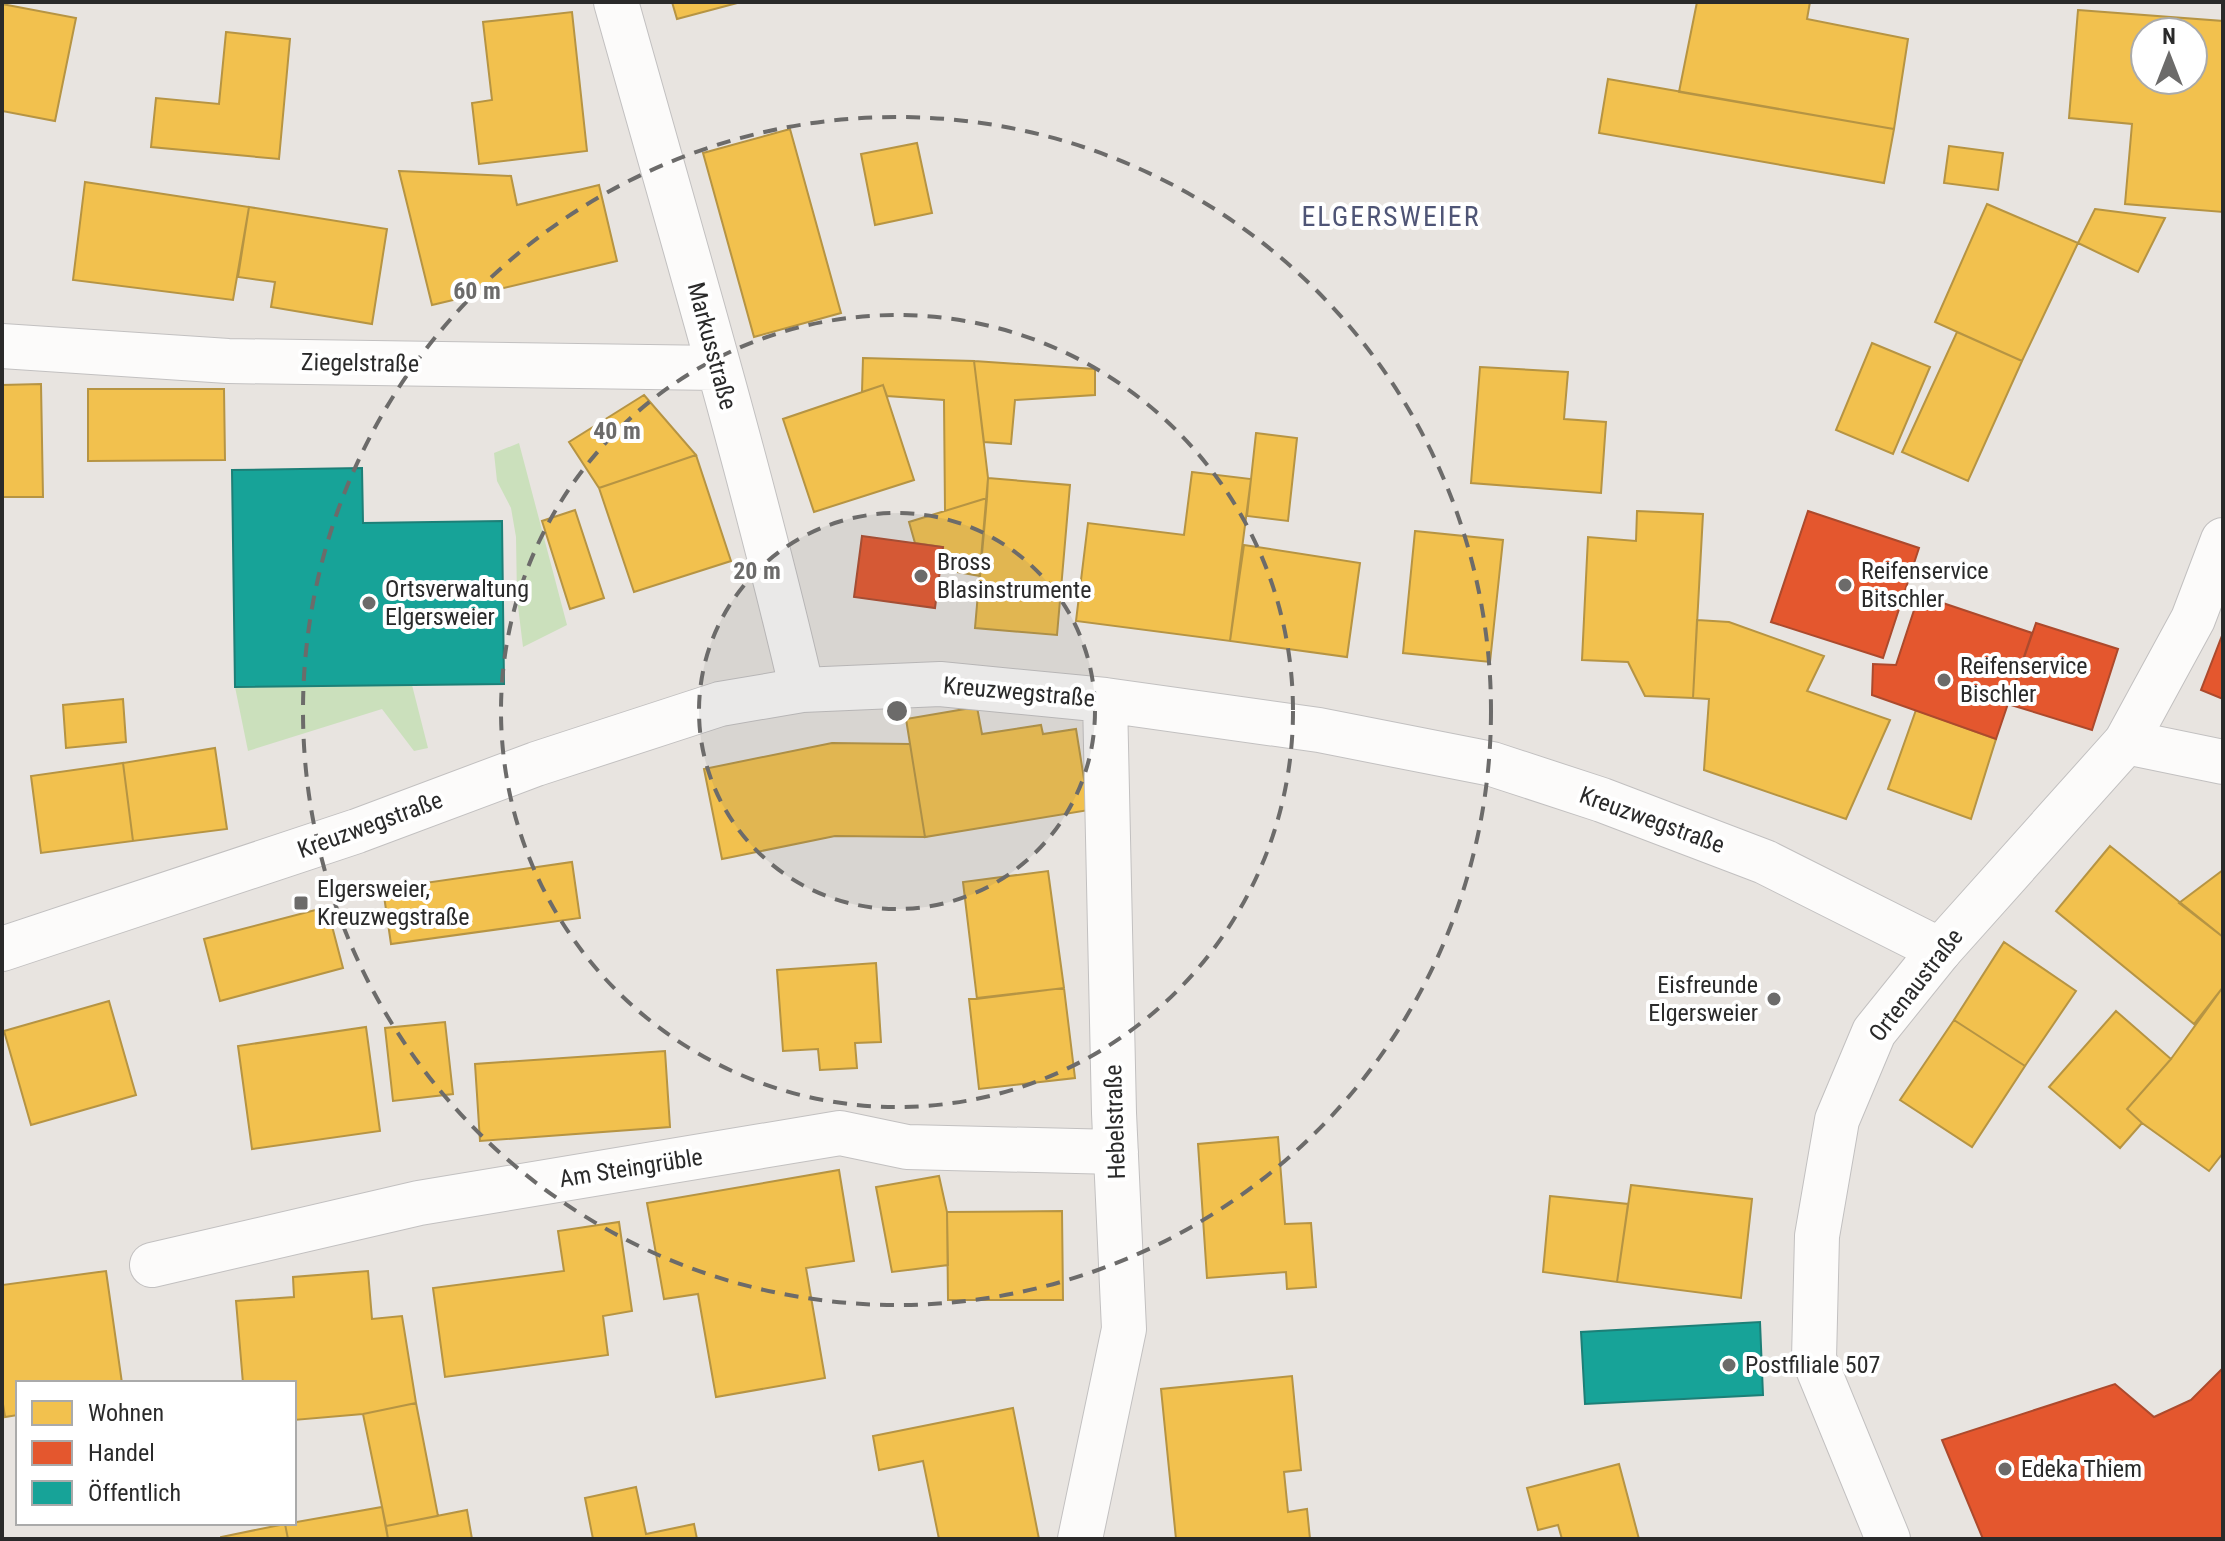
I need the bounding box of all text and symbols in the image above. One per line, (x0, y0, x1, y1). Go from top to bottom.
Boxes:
north arrow (2129, 16, 2209, 96)
text: N (2162, 24, 2176, 49)
district label: ELGERSWEIER (1301, 200, 1481, 233)
text: 60 m (453, 277, 501, 305)
street label: Markusstraße (682, 279, 742, 413)
street label: Ziegelstraße (301, 348, 419, 378)
text: 40 m (593, 417, 641, 445)
place label: Bross Blasinstrumente (937, 548, 1091, 604)
text: 20 m (733, 557, 781, 585)
place label: Reifenservice Bitschler (1861, 557, 1989, 613)
marker: Bross Blasinstrumente (912, 567, 930, 585)
place label: Ortsverwaltung Elgersweier (385, 575, 529, 631)
marker: Reifenservice Bitschler (1836, 576, 1854, 594)
marker: Ortsverwaltung Elgersweier (360, 594, 378, 612)
place label: Reifenservice Bischler (1960, 652, 2088, 708)
street label: Kreuzwegstraße (942, 671, 1096, 713)
marker: Reifenservice Bischler (1935, 671, 1953, 689)
centre of rings (883, 697, 911, 725)
street label: Kreuzwegstraße (1576, 781, 1728, 859)
street label: Kreuzwegstraße (294, 786, 446, 864)
place label: Elgersweier, Kreuzwegstraße (317, 875, 469, 931)
marker: Elgersweier, Kreuzwegstraße (292, 894, 310, 912)
street label: Ortenaustraße (1863, 923, 1969, 1047)
place label: Eisfreunde Elgersweier (1648, 971, 1758, 1027)
marker: Eisfreunde Elgersweier (1765, 990, 1783, 1008)
street label: Hebelstraße (1099, 1064, 1131, 1180)
street label: Am Steingrüble (557, 1143, 705, 1193)
place label: Postfiliale 507 (1745, 1351, 1880, 1379)
marker: Postfiliale 507 (1720, 1356, 1738, 1374)
legend (16, 1381, 296, 1525)
text: Wohnen (88, 1399, 164, 1427)
text: Handel (88, 1439, 155, 1467)
place label: Edeka Thiem (2021, 1455, 2142, 1483)
marker: Edeka Thiem (1996, 1460, 2014, 1478)
text: Öffentlich (88, 1479, 181, 1507)

